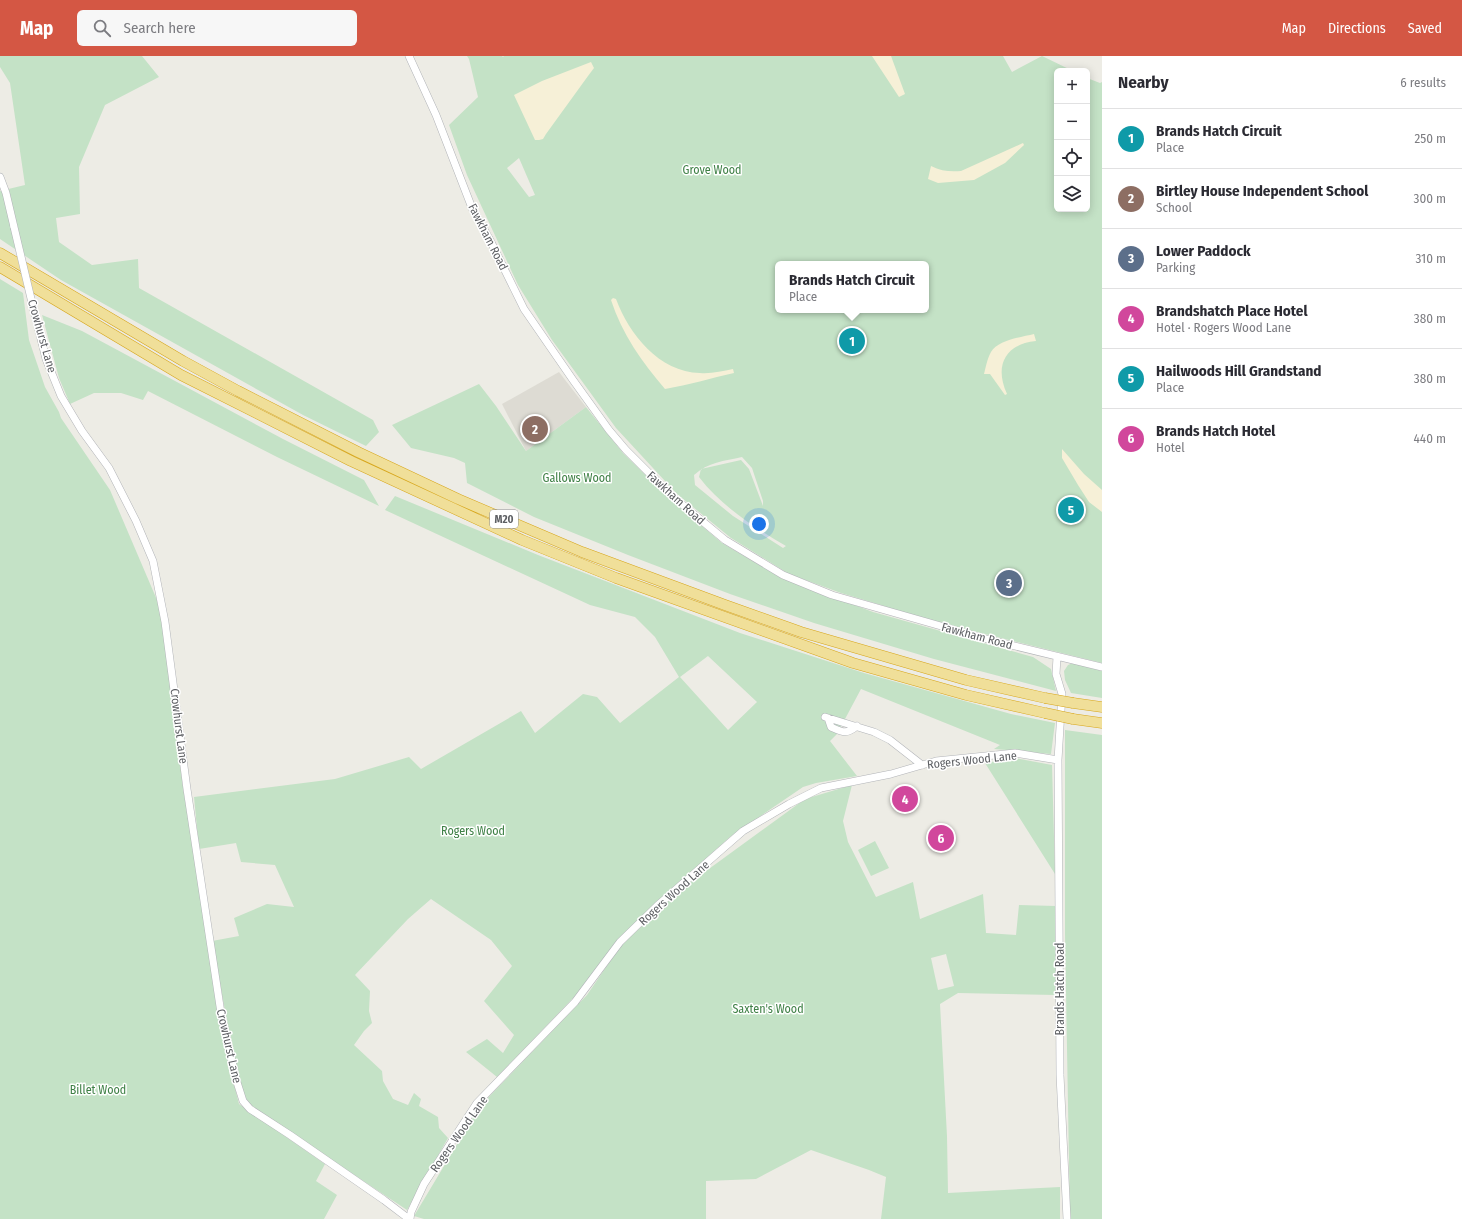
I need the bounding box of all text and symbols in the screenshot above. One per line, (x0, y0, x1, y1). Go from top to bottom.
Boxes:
search box (77, 10, 357, 46)
text: Map (20, 17, 53, 40)
icon: search (91, 17, 113, 39)
text: Search here (123, 19, 196, 37)
text: Map (1282, 20, 1306, 37)
text: Directions (1328, 20, 1386, 37)
text: Saved (1408, 20, 1442, 37)
map controls (1054, 68, 1090, 212)
button: + (1054, 68, 1090, 104)
text: Nearby (1118, 72, 1169, 93)
text: 6 results (1400, 75, 1446, 90)
button: − (1054, 104, 1090, 140)
text: Brands Hatch Circuit (1156, 122, 1282, 140)
text: 1 (1128, 131, 1134, 146)
text: 250 m (1414, 131, 1446, 146)
button: locate (1054, 140, 1090, 176)
text: Place (1156, 140, 1184, 155)
park label: Grove Wood (683, 163, 741, 177)
button: layers (1054, 176, 1090, 212)
text: Birtley House Independent School (1156, 182, 1368, 200)
text: 2 (1128, 191, 1134, 206)
text: 300 m (1414, 191, 1446, 206)
text: School (1156, 200, 1192, 215)
street label: Fawkham Road (465, 201, 511, 273)
text: Lower Paddock (1156, 242, 1251, 260)
text: 3 (1128, 251, 1134, 266)
text: 310 m (1416, 251, 1446, 266)
text: Parking (1156, 260, 1195, 275)
popup (775, 261, 929, 313)
text: Brands Hatch Circuit (789, 271, 915, 289)
text: Place (789, 289, 817, 304)
street label: Crowhurst Lane (25, 298, 59, 374)
text: Brandshatch Place Hotel (1156, 302, 1308, 320)
text: 4 (1128, 311, 1134, 326)
text: 380 m (1414, 311, 1446, 326)
text: Hotel · Rogers Wood Lane (1156, 320, 1291, 335)
pin: 1 (839, 326, 865, 356)
text: Hailwoods Hill Grandstand (1156, 362, 1321, 380)
text: 5 (1128, 371, 1134, 386)
text: 380 m (1414, 371, 1446, 386)
text: Place (1156, 380, 1184, 395)
pin: 2 (522, 414, 548, 444)
text: Brands Hatch Hotel (1156, 422, 1275, 440)
text: 6 (1128, 431, 1134, 446)
text: 440 m (1414, 431, 1446, 446)
text: Hotel (1156, 440, 1185, 455)
street label: Fawkham Road (644, 468, 708, 528)
park label: Gallows Wood (543, 471, 611, 485)
pin: 5 (1058, 495, 1084, 525)
road number: M20 (490, 510, 518, 528)
your location (749, 514, 769, 534)
pin: 3 (996, 568, 1022, 598)
street label: Fawkham Road (940, 620, 1014, 652)
street label: Crowhurst Lane (167, 688, 191, 765)
street label: Rogers Wood Lane (926, 748, 1018, 772)
pin: 4 (892, 784, 918, 814)
pin: 6 (928, 823, 954, 853)
park label: Rogers Wood (441, 824, 505, 838)
street label: Rogers Wood Lane (636, 858, 712, 928)
street label: Brands Hatch Road (1053, 942, 1067, 1036)
park label: Saxten's Wood (732, 1002, 804, 1016)
street label: Crowhurst Lane (214, 1007, 244, 1085)
park label: Billet Wood (70, 1083, 126, 1097)
street label: Rogers Wood Lane (427, 1093, 491, 1175)

